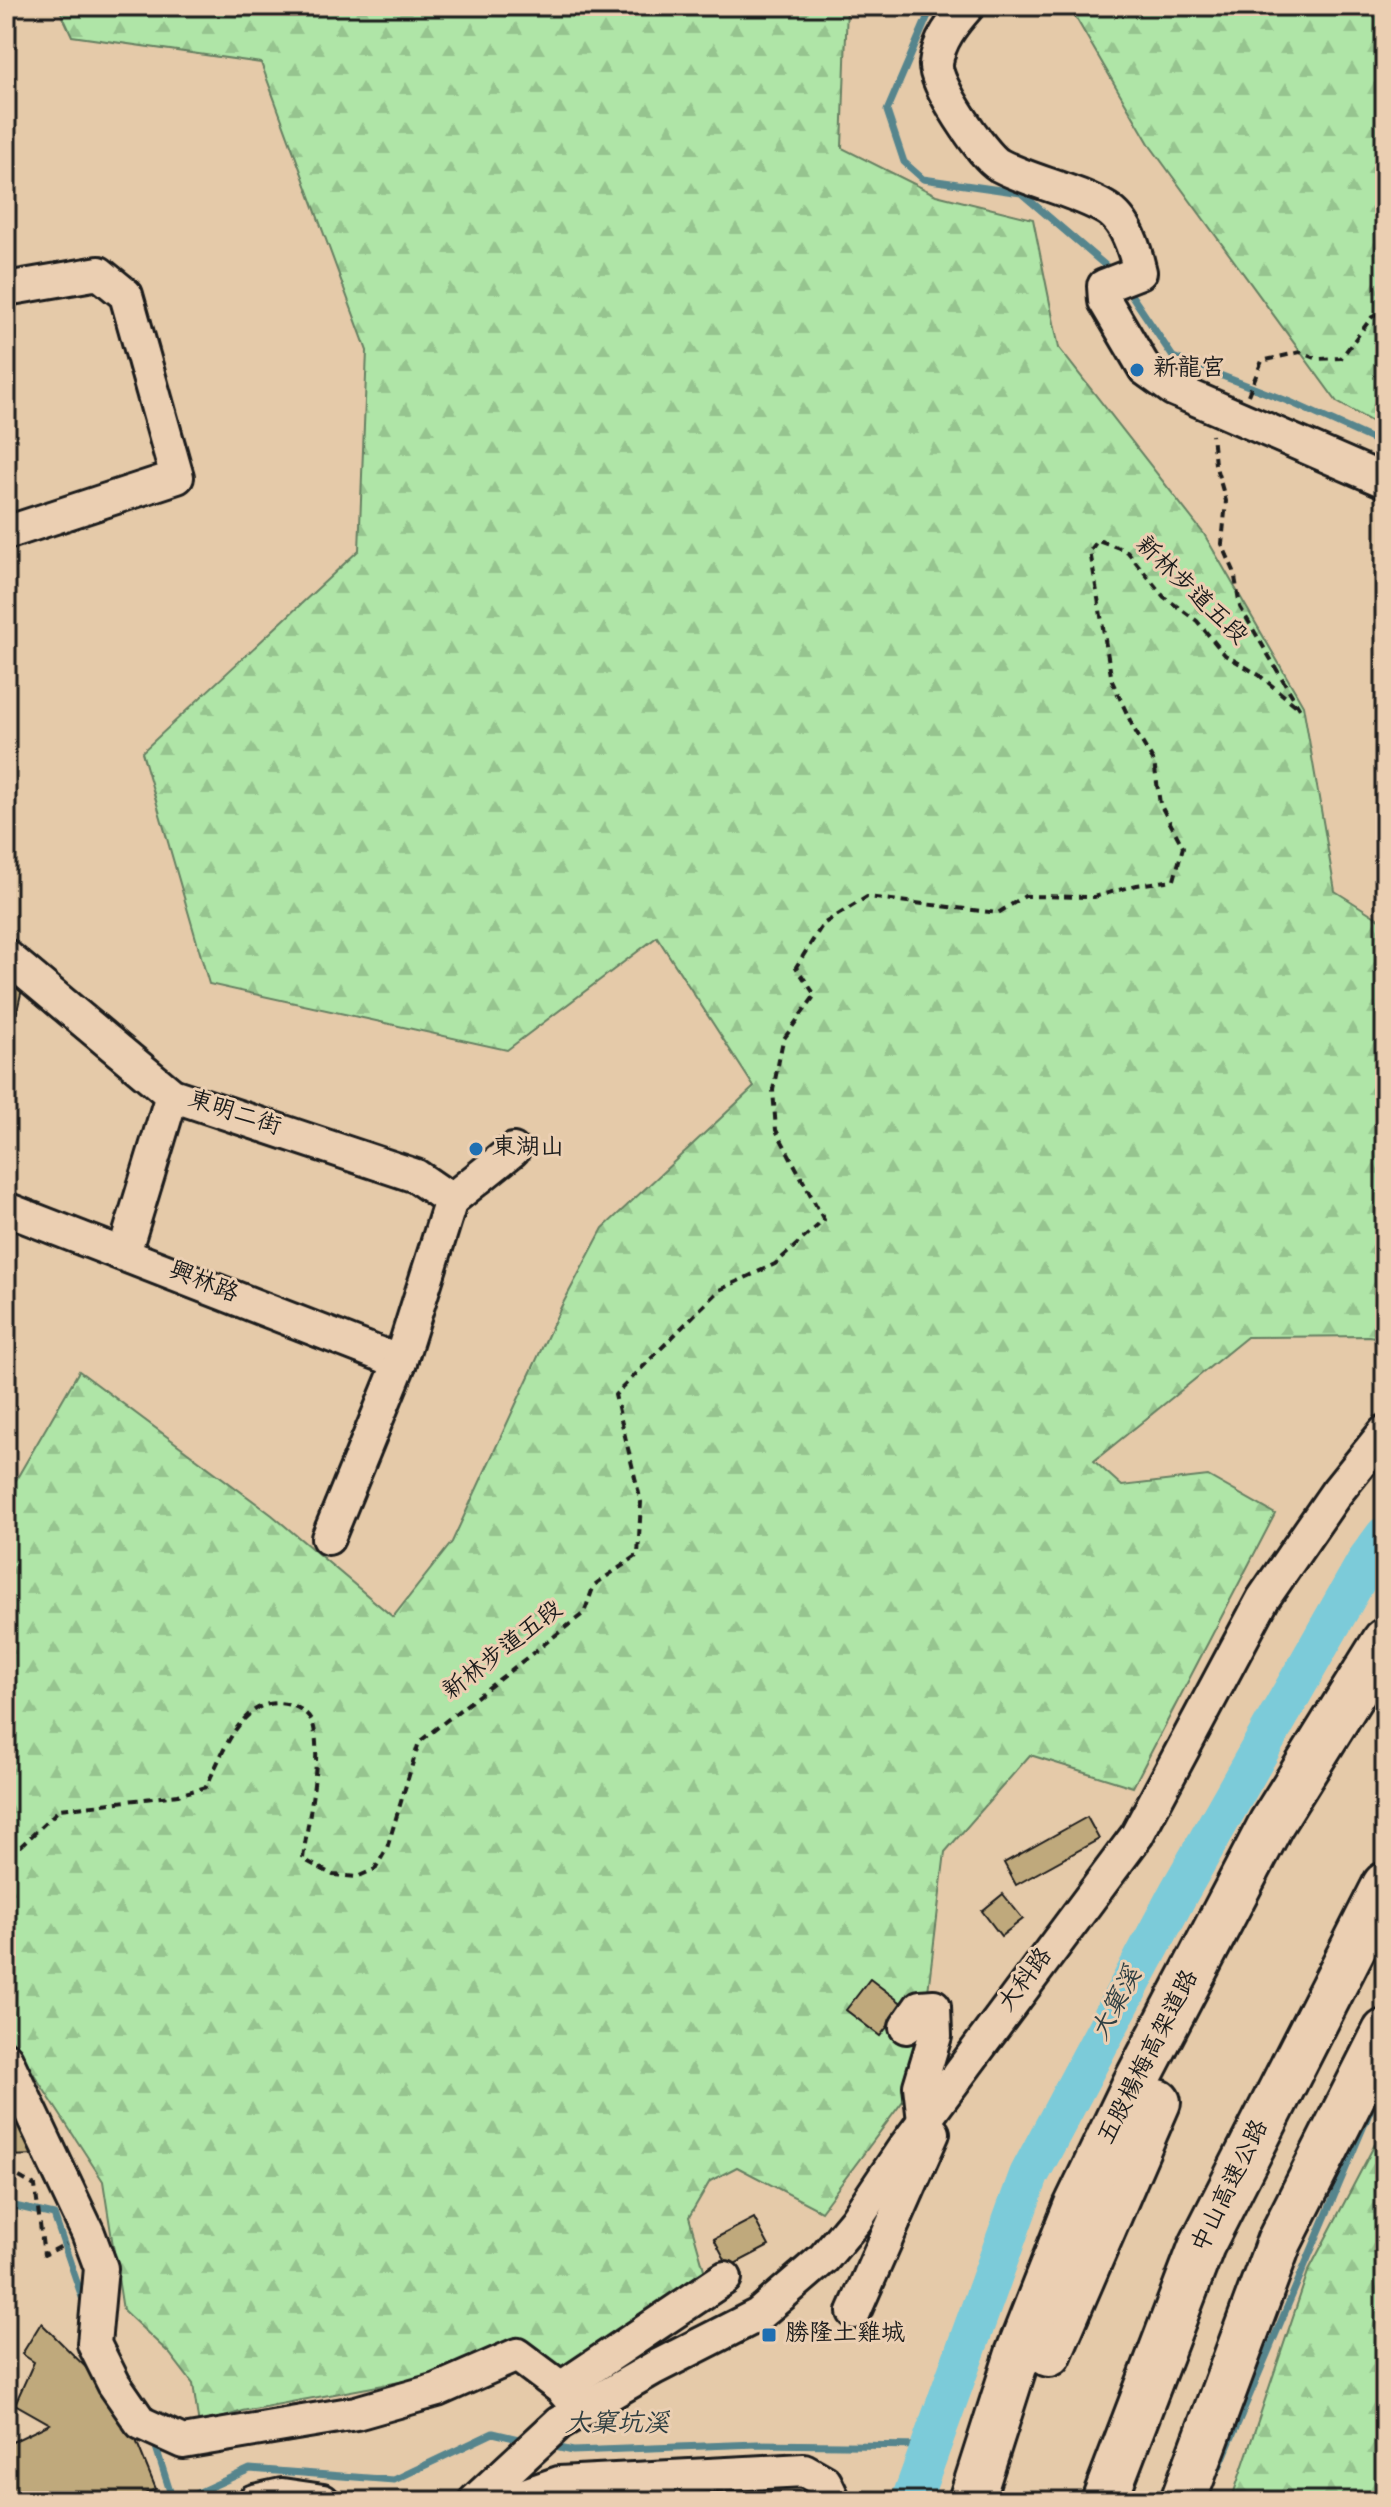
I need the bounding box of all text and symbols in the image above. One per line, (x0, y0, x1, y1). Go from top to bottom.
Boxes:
place label: 新龍宮 (1153, 355, 1225, 385)
marker: 新龍宮 (1128, 361, 1146, 379)
street label: 新林步道五段 (1128, 531, 1253, 652)
street label: 東明二街 (184, 1085, 284, 1144)
place label: 東湖山 (492, 1134, 564, 1164)
marker: 東湖山 (467, 1140, 485, 1158)
street label: 興林路 (164, 1255, 243, 1311)
street label: 新林步道五段 (438, 1595, 570, 1708)
street label: 大科路 (992, 1942, 1060, 2018)
water label: 大窠溪 (1085, 1961, 1152, 2047)
street label: 五股楊梅高架道路 (1092, 1965, 1207, 2150)
street label: 中山高速公路 (1186, 2115, 1277, 2258)
place label: 勝隆土雞城 (785, 2320, 905, 2350)
marker: 勝隆土雞城 (760, 2326, 778, 2344)
water label: 大窠坑溪 (565, 2409, 671, 2442)

